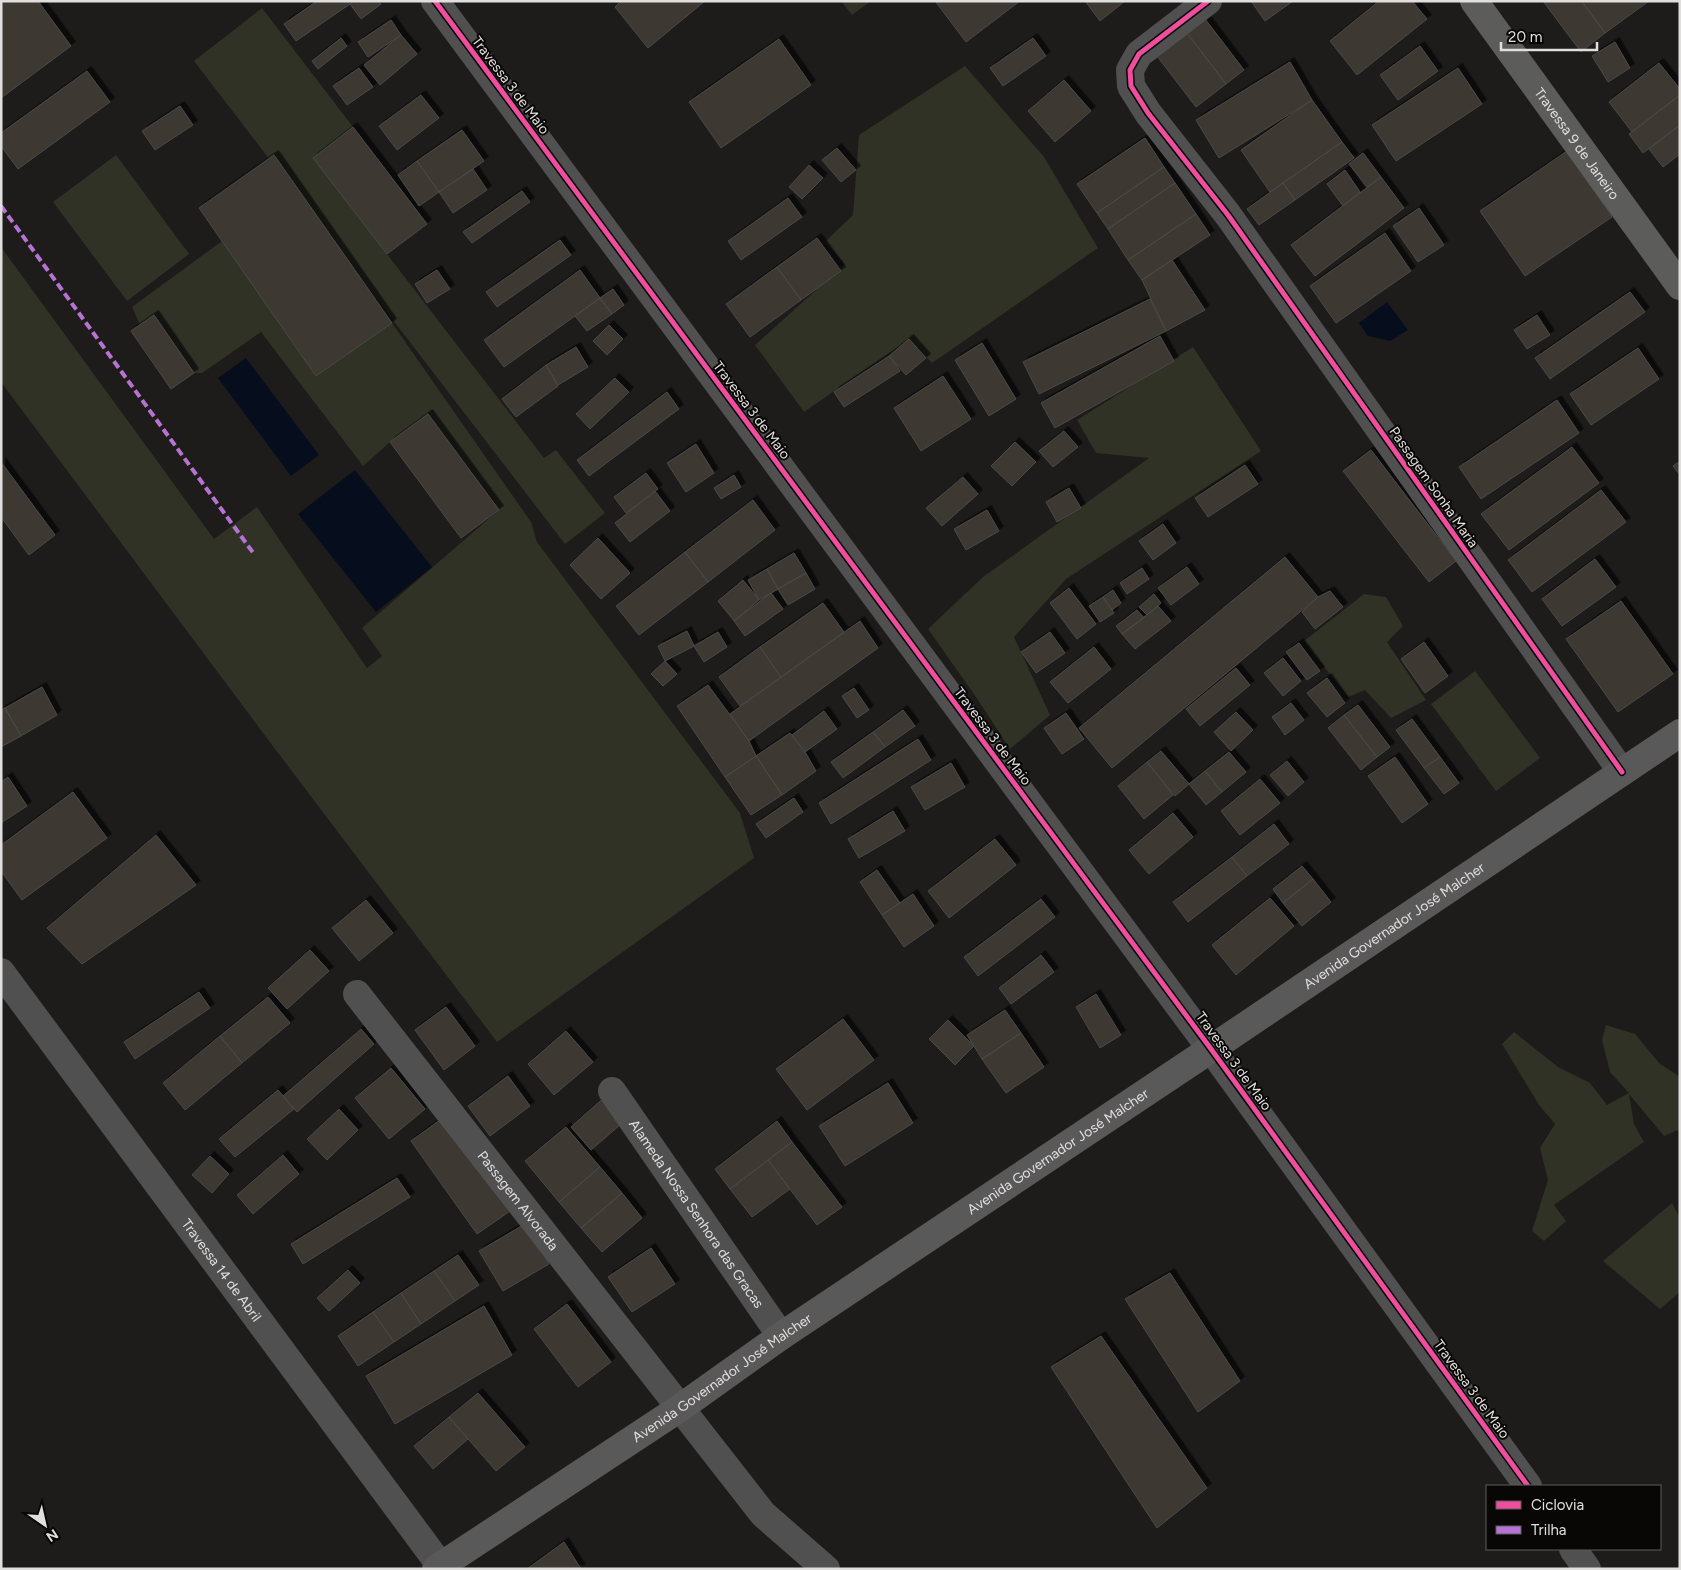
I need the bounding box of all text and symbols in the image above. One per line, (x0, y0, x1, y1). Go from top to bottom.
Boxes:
scale bar (1501, 20, 1597, 52)
text: 20 m (1508, 28, 1542, 46)
street label: Travessa 3 de Maio (468, 33, 553, 138)
street label: Travessa 9 de Janeiro (1531, 85, 1623, 203)
street label: Travessa 3 de Maio (709, 358, 794, 463)
street label: Passagem Sonha Maria (1385, 424, 1482, 551)
street label: Travessa 3 de Maio (950, 684, 1035, 789)
street label: Avenida Governador José Malcher (1301, 859, 1488, 993)
street label: Travessa 3 de Maio (1192, 1009, 1275, 1114)
street label: Avenida Governador José Malcher (964, 1085, 1152, 1218)
street label: Alameda Nossa Senhora das Gracas (625, 1116, 767, 1311)
street label: Passagem Alvorada (474, 1148, 562, 1254)
street label: Travessa 14 de Abril (178, 1216, 265, 1325)
street label: Avenida Governador José Malcher (629, 1310, 815, 1446)
street label: Travessa 3 de Maio (1430, 1337, 1513, 1442)
legend (1486, 1485, 1661, 1550)
text: Ciclovia (1531, 1496, 1584, 1514)
north arrow (20, 1500, 70, 1550)
text: Trilha (1531, 1521, 1566, 1539)
text: N (43, 1525, 61, 1545)

